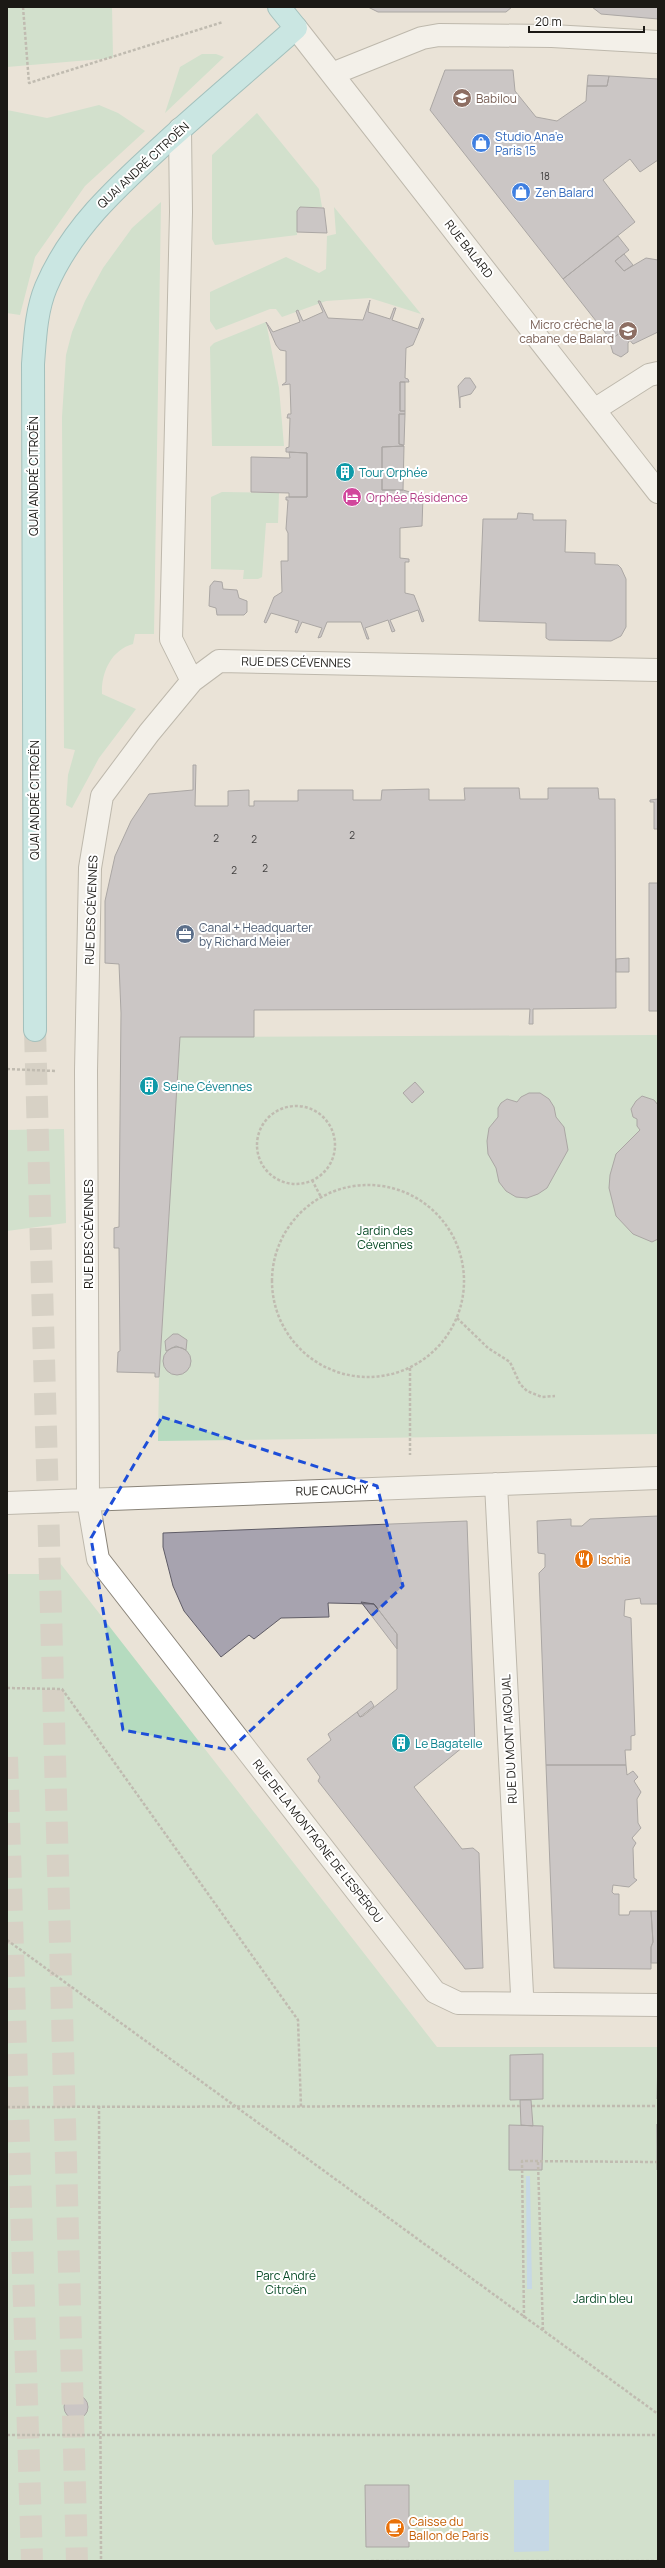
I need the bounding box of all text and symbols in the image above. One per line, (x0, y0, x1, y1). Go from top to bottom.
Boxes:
scale bar (529, 8, 644, 34)
text: 20 m (535, 13, 562, 30)
school or university icon: Babilou (451, 87, 473, 109)
place label: Babilou (476, 90, 517, 107)
street label: QUAI ANDRÉ CITROËN (93, 118, 193, 212)
place label: Studio Ana’e Paris 15 (495, 128, 564, 159)
shop icon: Studio Ana’e Paris 15 (470, 132, 492, 154)
house number: 18 (540, 169, 550, 183)
shop icon: Zen Balard (510, 181, 532, 203)
place label: Zen Balard (535, 184, 594, 201)
street label: RUE BALARD (441, 216, 497, 282)
place label: Micro crèche la cabane de Balard (519, 316, 614, 347)
school or university icon: Micro crèche la cabane de Balard (617, 320, 639, 342)
street label: QUAI ANDRÉ CITROËN (25, 416, 42, 536)
building icon: Tour Orphée (334, 461, 356, 483)
place label: Tour Orphée (359, 464, 427, 481)
hotel icon: Orphée Résidence (341, 486, 363, 508)
place label: Orphée Résidence (366, 489, 468, 506)
street label: RUE DES CÉVENNES (241, 653, 351, 671)
street label: QUAI ANDRÉ CITROËN (26, 740, 43, 860)
house number: 2 (349, 828, 355, 842)
house number: 2 (213, 831, 219, 845)
house number: 2 (251, 832, 257, 846)
street label: RUE DES CÉVENNES (81, 855, 101, 965)
house number: 2 (262, 861, 268, 875)
house number: 2 (231, 863, 237, 877)
place label: Canal + Headquarter by Richard Meier (199, 919, 313, 950)
office icon: Canal + Headquarter by Richard Meier (174, 923, 196, 945)
building icon: Seine Cévennes (138, 1075, 160, 1097)
place label: Seine Cévennes (163, 1078, 252, 1095)
street label: RUE DES CÉVENNES (80, 1179, 97, 1289)
park label: Jardin des Cévennes (357, 1222, 413, 1253)
street label: RUE CAUCHY (295, 1480, 369, 1500)
restaurant icon: Ischia (573, 1548, 595, 1570)
place label: Ischia (598, 1551, 630, 1568)
street label: RUE DU MONT AIGOUAL (497, 1674, 521, 1804)
building icon: Le Bagatelle (390, 1732, 412, 1754)
place label: Le Bagatelle (415, 1735, 483, 1752)
street label: RUE DE LA MONTAGNE DE L'ESPÉROU (249, 1756, 387, 1926)
park label: Parc André Citroën (256, 2267, 316, 2298)
park label: Jardin bleu (573, 2290, 633, 2307)
place label: Caisse du Ballon de Paris (409, 2513, 489, 2544)
cafe icon: Caisse du Ballon de Paris (384, 2517, 406, 2539)

